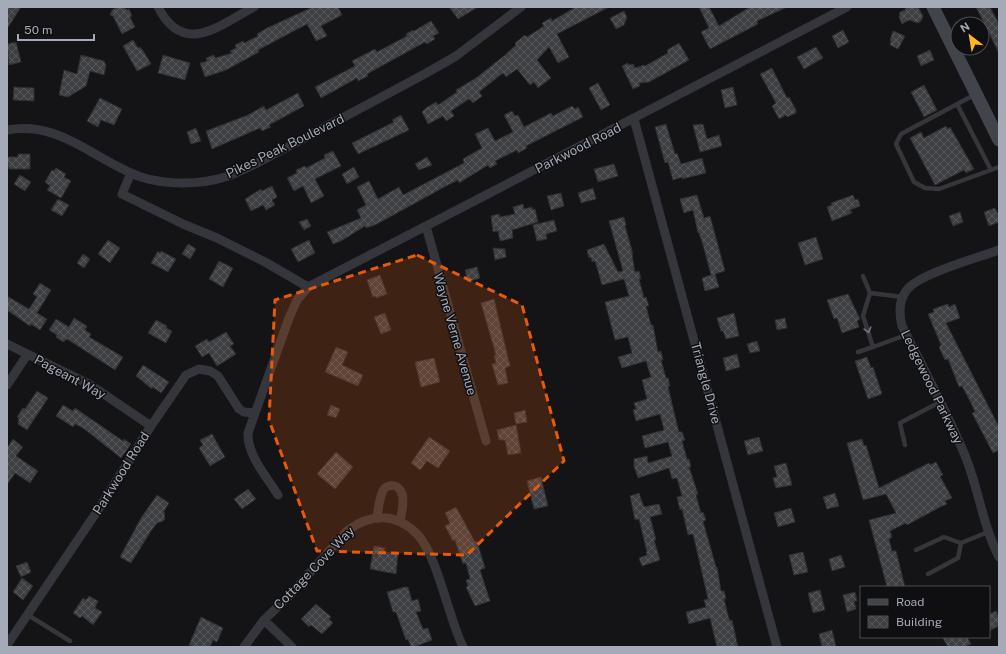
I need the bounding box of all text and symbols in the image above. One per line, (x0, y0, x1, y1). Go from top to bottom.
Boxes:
scale bar (18, 16, 94, 42)
north arrow (950, 16, 990, 56)
text: N (958, 20, 972, 35)
text: 50 m (24, 23, 52, 37)
street label: Pikes Peak Boulevard (223, 111, 347, 181)
street label: Parkwood Road (533, 120, 623, 176)
street label: Wayne Verne Avenue (430, 271, 480, 397)
one-way arrow (863, 326, 872, 333)
street label: Ledgewood Parkway (898, 328, 966, 446)
street label: Triangle Drive (688, 341, 724, 425)
street label: Pageant Way (32, 352, 108, 402)
street label: Parkwood Road (90, 429, 152, 517)
street label: Cottage Cove Way (271, 523, 357, 613)
legend (860, 586, 990, 638)
text: Road (896, 595, 924, 609)
text: Building (896, 615, 942, 629)

